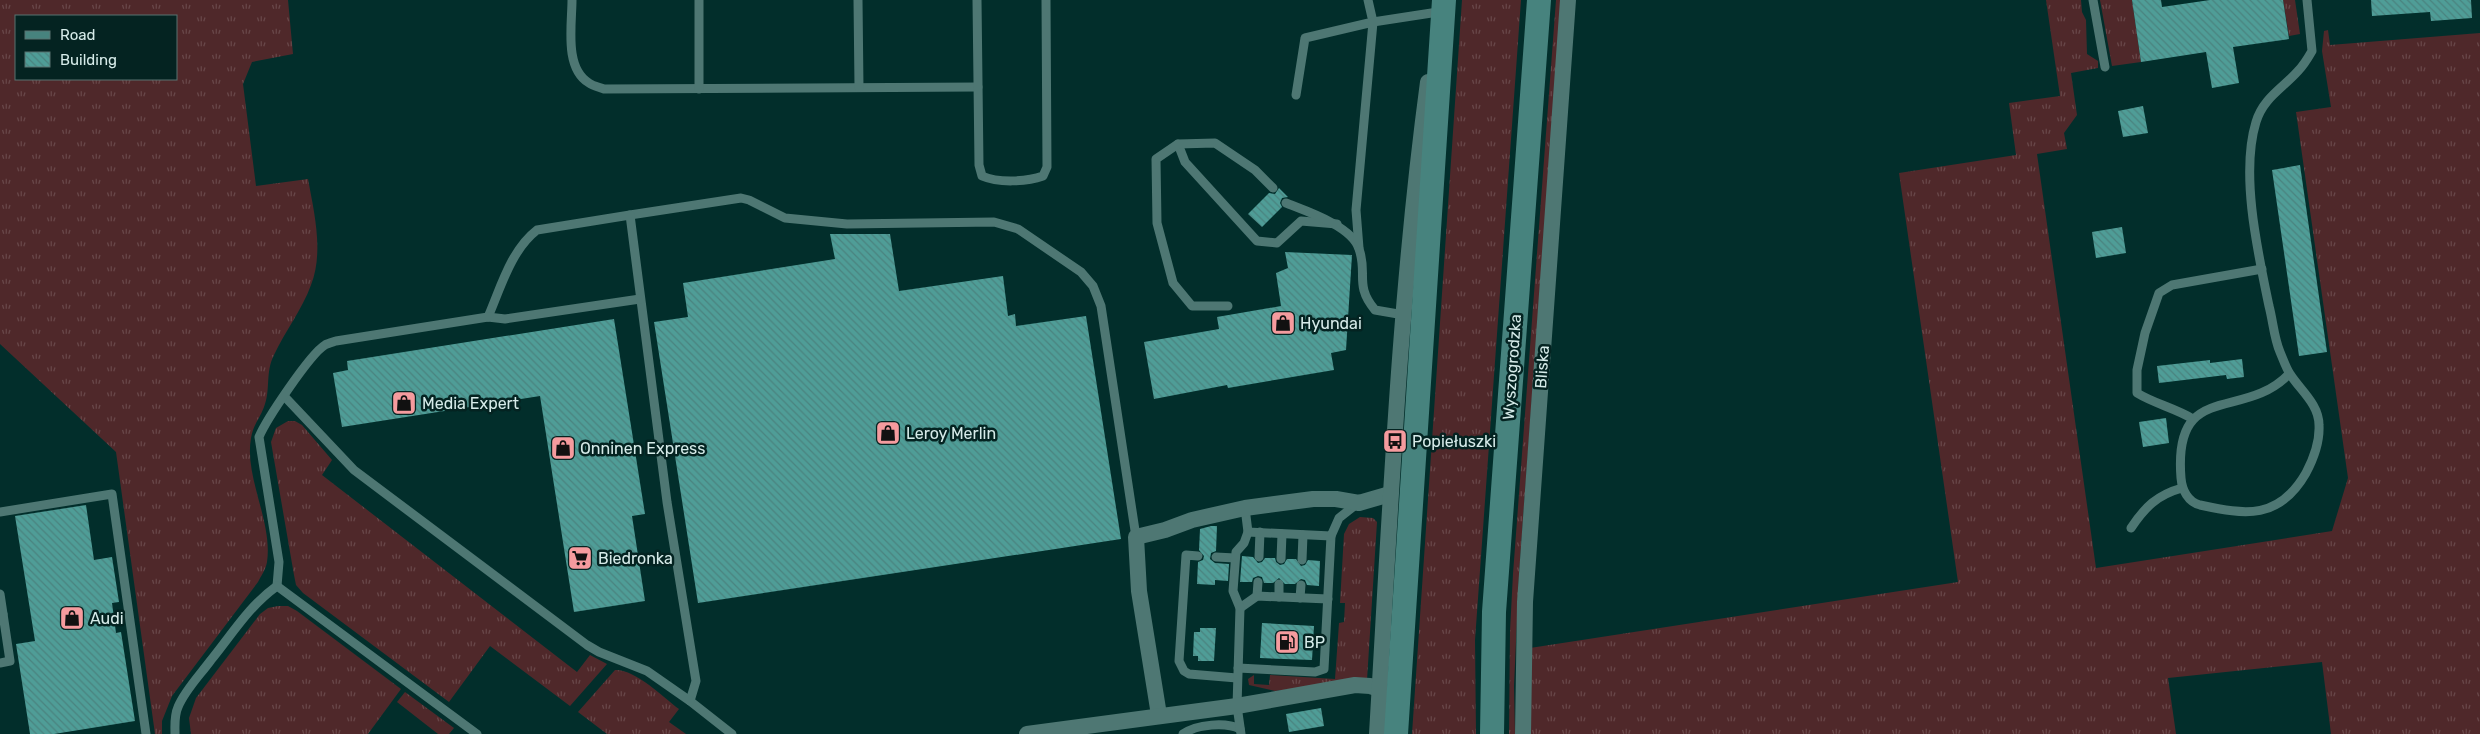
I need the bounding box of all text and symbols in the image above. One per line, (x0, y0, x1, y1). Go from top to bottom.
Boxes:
legend (15, 15, 178, 80)
text: Road (60, 26, 96, 44)
text: Building (60, 51, 117, 69)
shop icon: Hyundai (1270, 310, 1296, 336)
street label: Wyszogrodzka (1499, 313, 1525, 421)
place label: Hyundai (1300, 314, 1362, 333)
street label: Bliska (1531, 345, 1553, 389)
shop icon: Media Expert (391, 390, 417, 416)
place label: Media Expert (422, 394, 519, 413)
shop icon: Leroy Merlin (875, 420, 901, 446)
place label: Leroy Merlin (906, 424, 996, 443)
bus stop icon: Popiełuszki (1382, 428, 1408, 454)
place label: Popiełuszki (1412, 432, 1496, 451)
shop icon: Onninen Express (550, 435, 576, 461)
place label: Onninen Express (580, 439, 705, 458)
supermarket icon: Biedronka (567, 545, 593, 571)
place label: Biedronka (598, 549, 673, 568)
shop icon: Audi (59, 605, 85, 631)
place label: Audi (90, 609, 124, 628)
fuel station icon: BP (1274, 629, 1300, 655)
place label: BP (1304, 633, 1325, 652)

